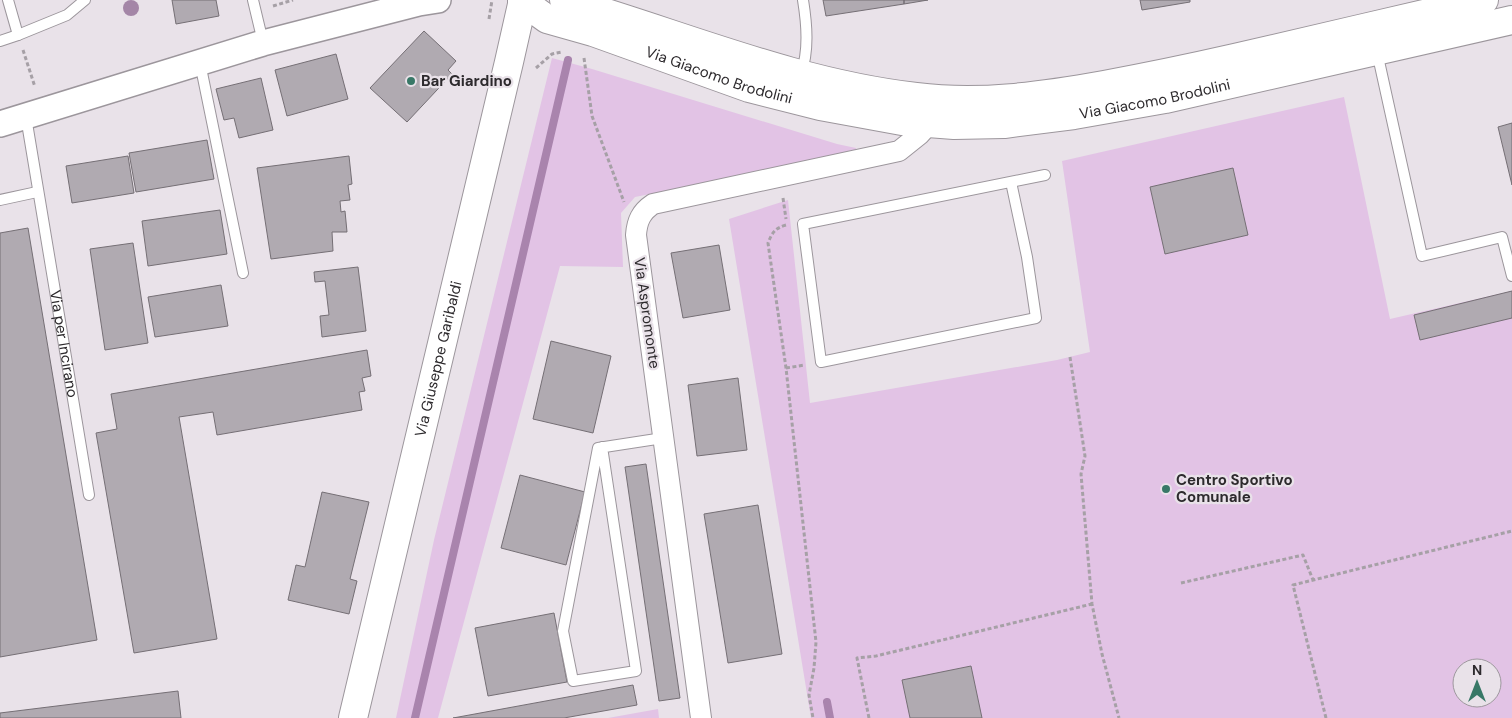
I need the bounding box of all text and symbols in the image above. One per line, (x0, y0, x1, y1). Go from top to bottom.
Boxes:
street label: Via Giacomo Brodolini (643, 42, 794, 109)
place label: Bar Giardino (421, 71, 512, 91)
street label: Via Giacomo Brodolini (1078, 74, 1232, 124)
marker: Bar Giardino (405, 75, 417, 87)
street label: Via Aspromonte (629, 256, 665, 370)
street label: Via Giuseppe Garibaldi (410, 279, 467, 439)
street label: Via per Incirano (45, 289, 83, 399)
place label: Centro Sportivo Comunale (1176, 470, 1293, 507)
marker: Centro Sportivo Comunale (1160, 483, 1172, 495)
north arrow (1452, 658, 1502, 708)
text: N (1472, 661, 1482, 679)

